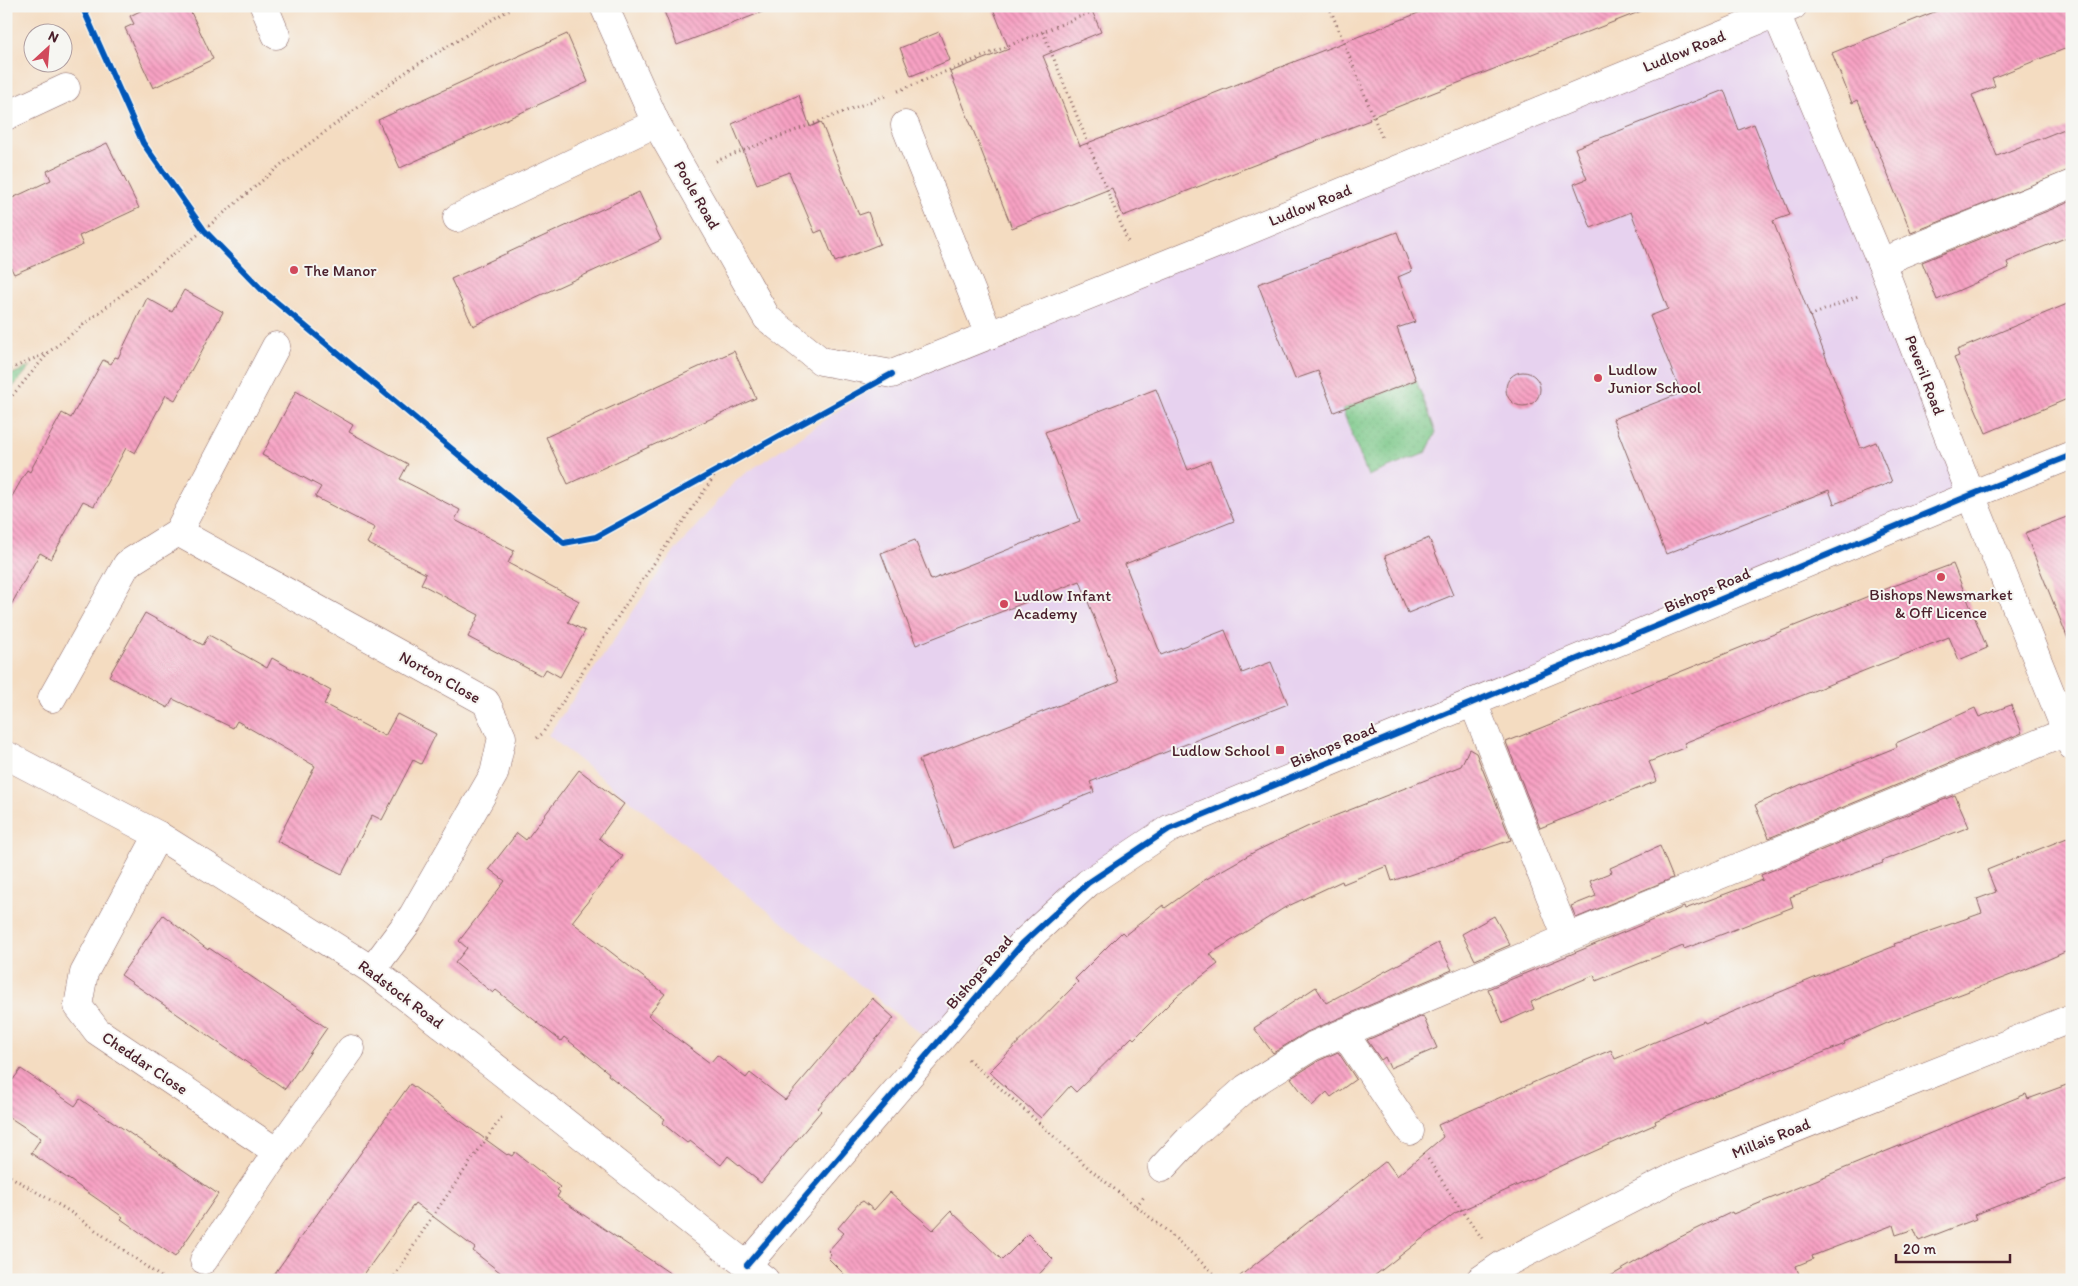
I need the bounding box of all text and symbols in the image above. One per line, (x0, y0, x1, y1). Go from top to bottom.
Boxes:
north arrow (22, 22, 72, 72)
street label: Ludlow Road (1640, 26, 1728, 76)
text: N (46, 27, 61, 46)
street label: Poole Road (670, 158, 724, 233)
street label: Ludlow Road (1266, 180, 1354, 230)
place label: The Manor (304, 261, 377, 280)
marker: The Manor (288, 264, 300, 276)
street label: Peveril Road (1901, 332, 1949, 418)
place label: Ludlow Junior School (1608, 360, 1702, 397)
marker: Ludlow Junior School (1592, 372, 1604, 384)
street label: Bishops Road (1661, 563, 1753, 617)
marker: Bishops Newsmarket & Off Licence (1935, 571, 1947, 583)
place label: Bishops Newsmarket & Off Licence (1869, 585, 2013, 622)
place label: Ludlow Infant Academy (1014, 586, 1111, 623)
marker: Ludlow Infant Academy (998, 598, 1010, 610)
street label: Norton Close (396, 647, 484, 707)
street label: Bishops Road (1287, 718, 1379, 772)
place label: Ludlow School (1172, 741, 1270, 760)
marker: Ludlow School (1274, 744, 1286, 756)
street label: Bishops Road (942, 931, 1017, 1013)
street label: Radstock Road (354, 956, 448, 1033)
street label: Cheddar Close (98, 1027, 192, 1099)
street label: Millais Road (1729, 1114, 1813, 1162)
scale bar (1896, 1231, 2009, 1263)
text: 20 m (1903, 1240, 1937, 1258)

